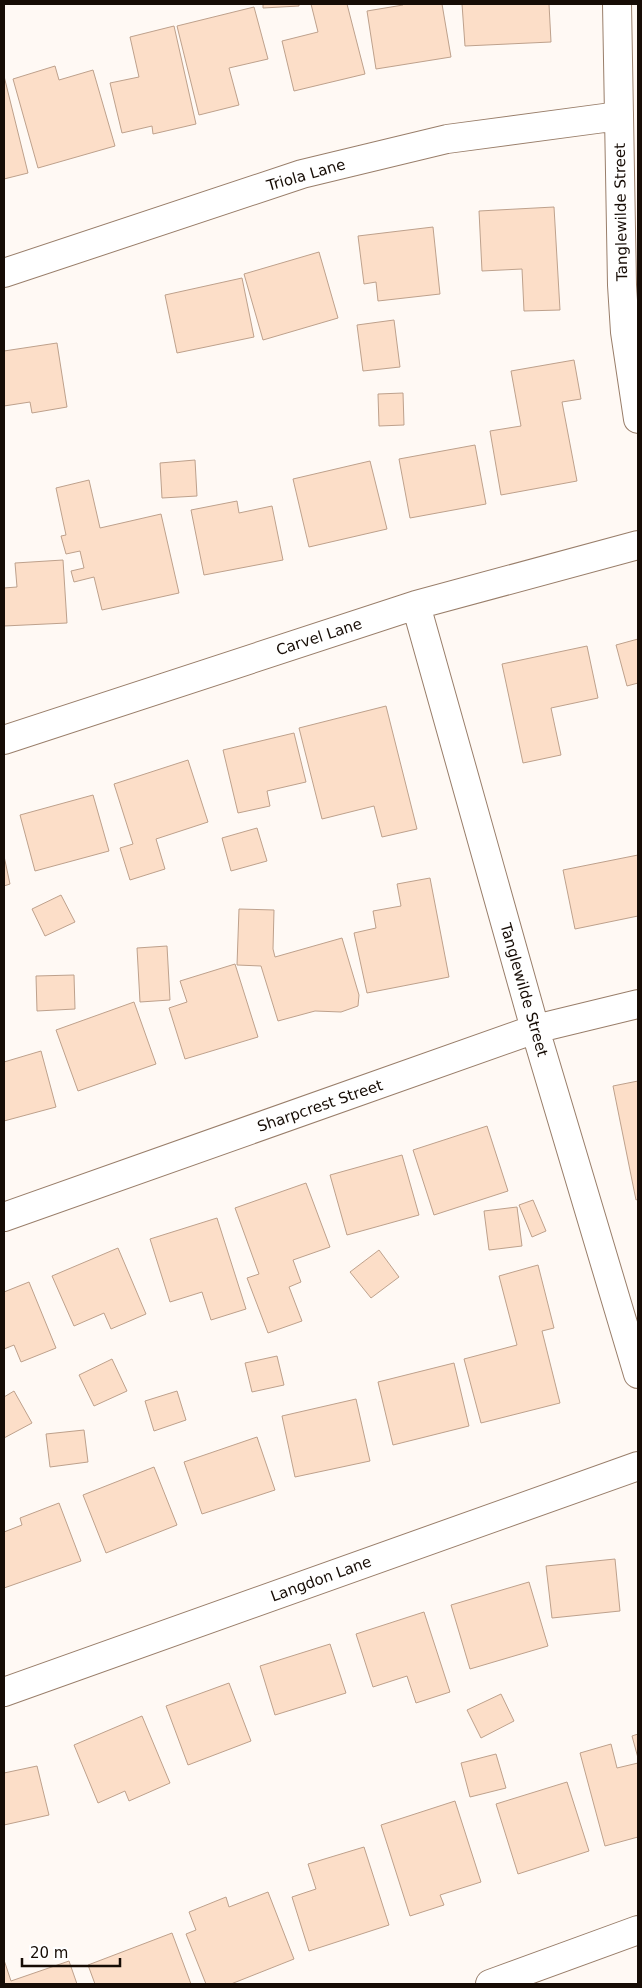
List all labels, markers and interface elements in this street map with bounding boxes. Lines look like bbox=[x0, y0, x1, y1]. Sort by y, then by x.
street label: Tanglewilde Street bbox=[611, 143, 631, 282]
street label: Triola Lane bbox=[264, 155, 347, 195]
street label: Carvel Lane bbox=[274, 615, 364, 659]
street label: Tanglewilde Street bbox=[496, 920, 552, 1059]
street label: Sharpcrest Street bbox=[255, 1076, 385, 1136]
street label: Langdon Lane bbox=[268, 1552, 374, 1606]
scale bar bbox=[22, 1936, 120, 1968]
text: 20 m bbox=[30, 1944, 68, 1962]

